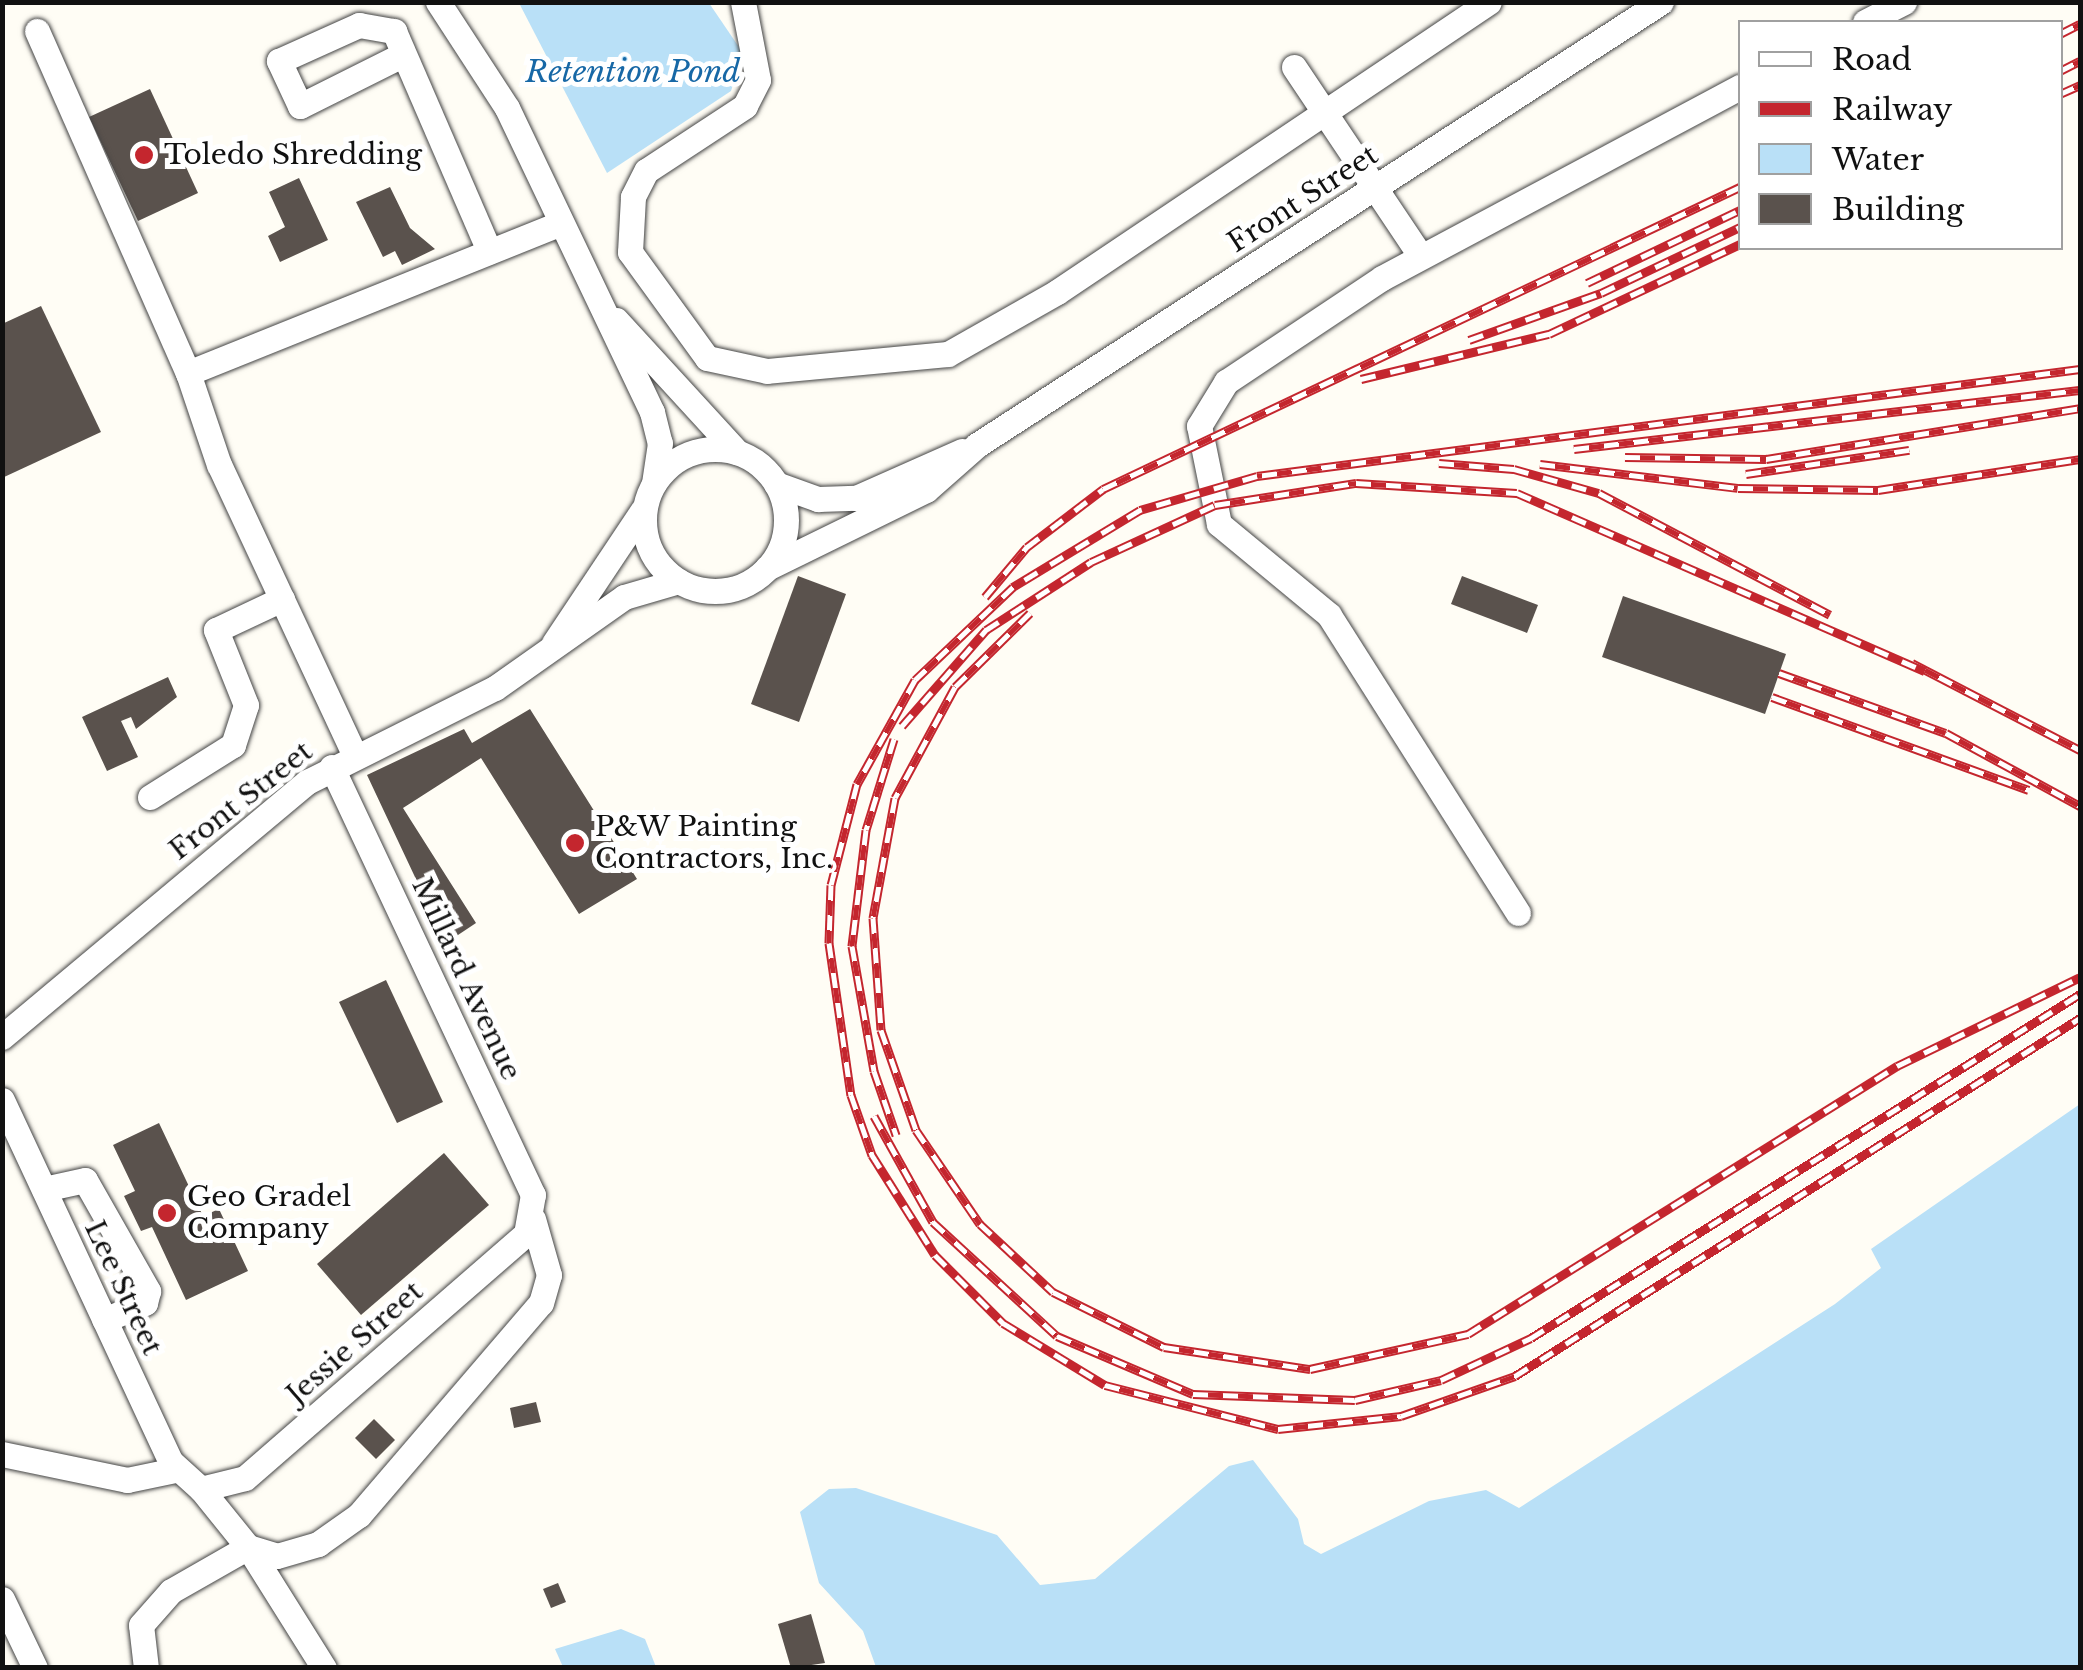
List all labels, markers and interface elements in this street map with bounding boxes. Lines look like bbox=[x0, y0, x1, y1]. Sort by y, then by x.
legend bbox=[1738, 20, 2063, 250]
text: Road bbox=[1832, 41, 1912, 78]
water label: Retention Pond bbox=[525, 54, 741, 90]
text: Railway bbox=[1832, 91, 1952, 128]
place label: Toledo Shredding bbox=[164, 138, 422, 172]
street label: Front Street bbox=[1222, 138, 1384, 260]
text: Water bbox=[1832, 141, 1924, 178]
marker: Toledo Shredding bbox=[133, 144, 155, 166]
text: Building bbox=[1832, 191, 1964, 228]
street label: Front Street bbox=[163, 735, 319, 867]
place label: P&W Painting Contractors, Inc. bbox=[595, 810, 834, 876]
marker: P&W Painting Contractors, Inc. bbox=[564, 832, 586, 854]
street label: Millard Avenue bbox=[404, 872, 528, 1086]
place label: Geo Gradel Company bbox=[187, 1180, 351, 1246]
marker: Geo Gradel Company bbox=[156, 1202, 178, 1224]
street label: Lee Street bbox=[77, 1215, 169, 1361]
street label: Jessie Street bbox=[280, 1275, 430, 1411]

